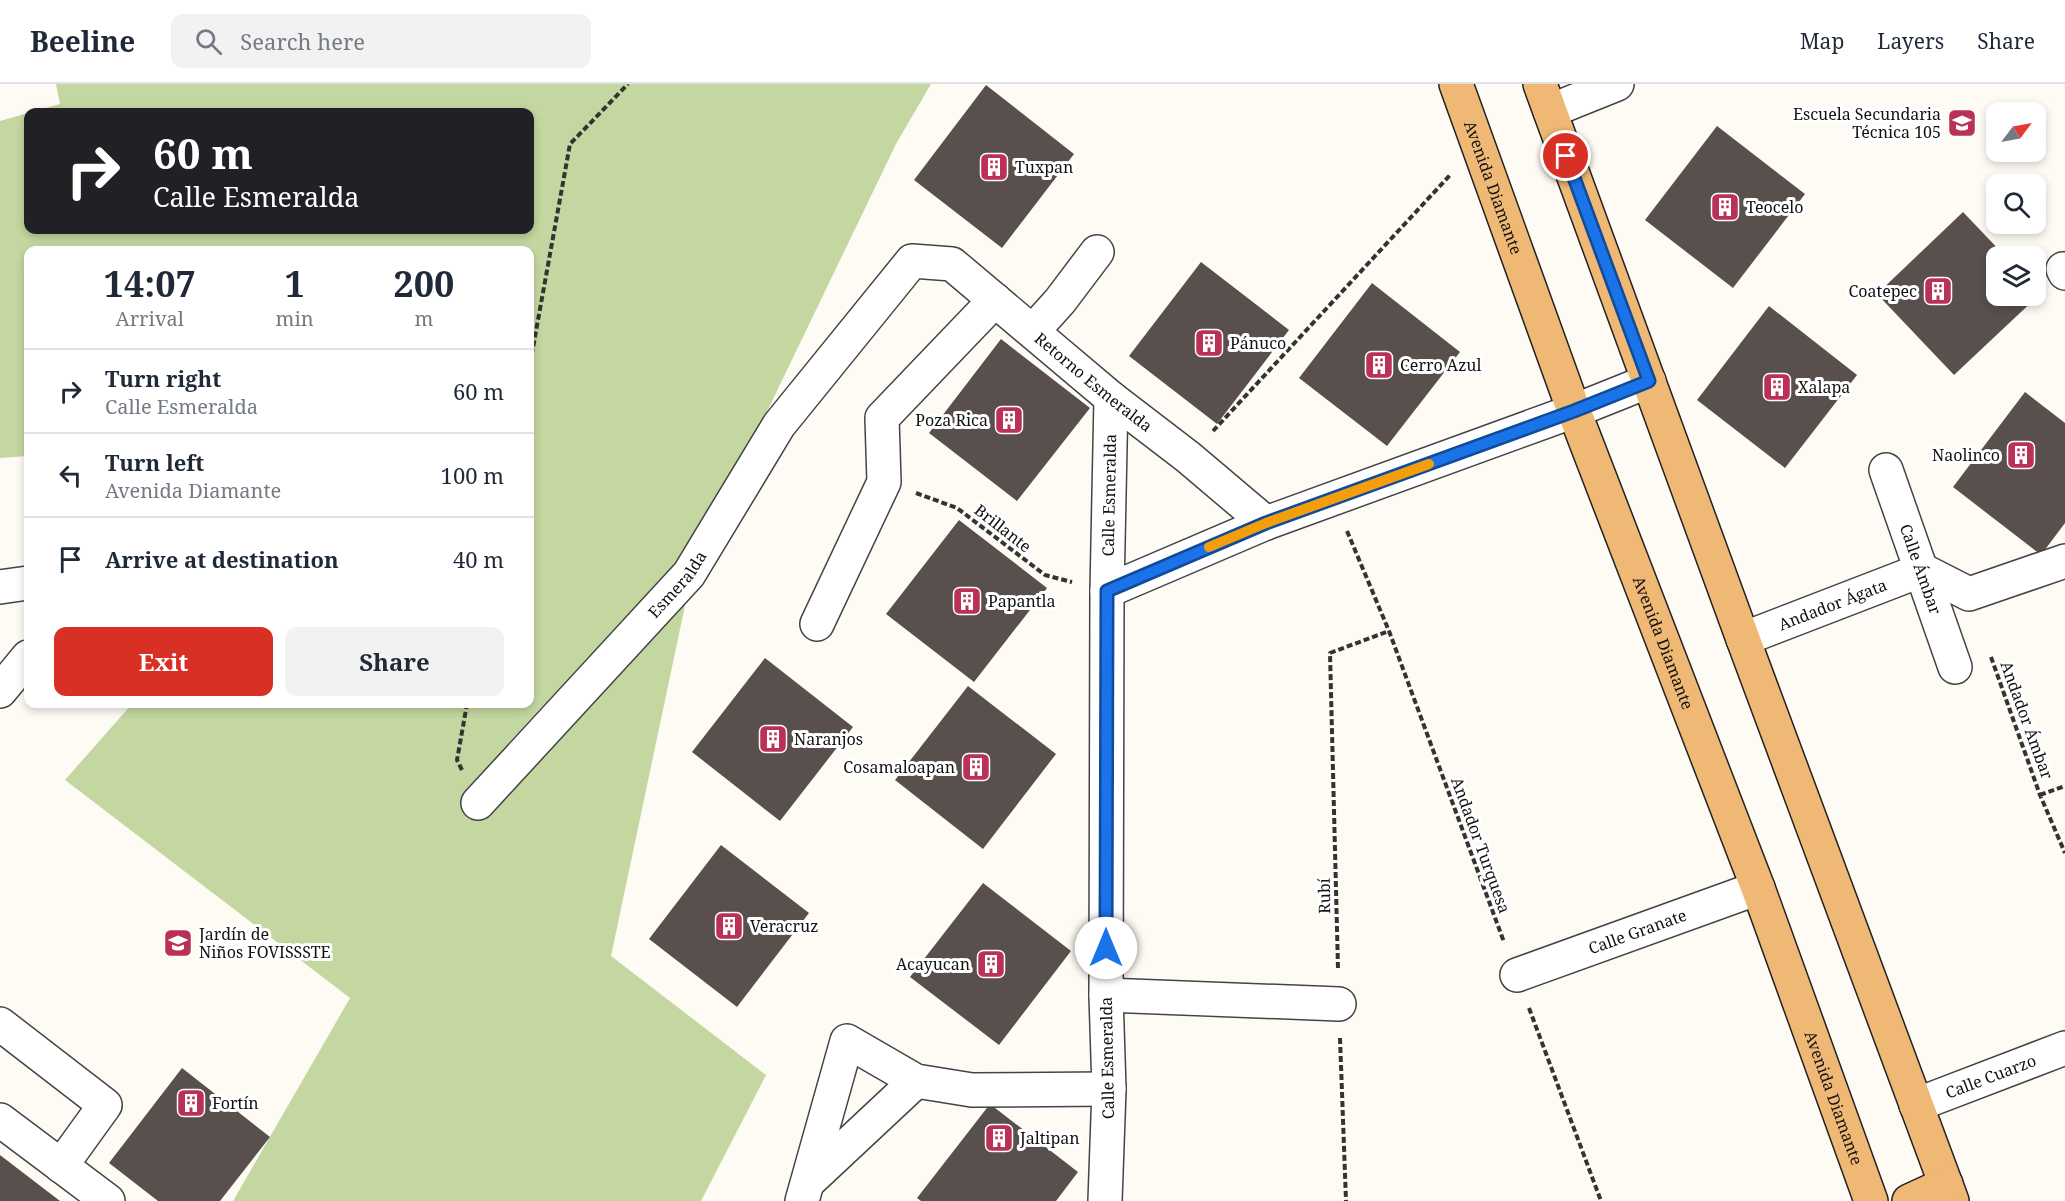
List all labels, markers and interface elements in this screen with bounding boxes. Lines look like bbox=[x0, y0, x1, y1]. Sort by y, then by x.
search box bbox=[171, 14, 591, 68]
text: Beeline bbox=[30, 22, 135, 60]
icon: search bbox=[192, 25, 225, 58]
text: Search here bbox=[240, 26, 365, 56]
text: Map bbox=[1800, 27, 1844, 55]
text: Layers bbox=[1877, 27, 1944, 55]
text: Share bbox=[1977, 27, 2035, 55]
north arrow bbox=[1986, 102, 2046, 162]
map controls bbox=[1986, 102, 2046, 306]
place label: Escuela Secundaria Técnica 105 bbox=[1793, 103, 1941, 143]
school or university icon: Escuela Secundaria Técnica 105 bbox=[1946, 107, 1978, 139]
street label: Avenida Diamante bbox=[1459, 117, 1528, 258]
text: 60 m bbox=[153, 124, 253, 181]
pin bbox=[1540, 130, 1591, 181]
icon: right bbox=[54, 132, 132, 210]
icon: arrive bbox=[1549, 139, 1582, 172]
building icon: Tuxpan bbox=[978, 151, 1010, 183]
place label: Tuxpan bbox=[1015, 156, 1073, 178]
button: search bbox=[1986, 174, 2046, 234]
text: Calle Esmeralda bbox=[153, 178, 359, 215]
building icon: Teocelo bbox=[1709, 191, 1741, 223]
place label: Teocelo bbox=[1746, 196, 1803, 218]
button: layers bbox=[1986, 246, 2046, 306]
text: 14:07 bbox=[104, 259, 196, 308]
text: 1 bbox=[284, 259, 305, 308]
text: 200 bbox=[393, 259, 454, 308]
building icon: Coatepec bbox=[1922, 275, 1954, 307]
place label: Coatepec bbox=[1848, 280, 1917, 302]
text: Arrival bbox=[116, 305, 184, 332]
text: min bbox=[276, 305, 314, 332]
text: m bbox=[414, 305, 433, 332]
street label: Retorno Esmeralda bbox=[1030, 327, 1157, 437]
building icon: Pánuco bbox=[1193, 327, 1225, 359]
place label: Pánuco bbox=[1230, 332, 1286, 354]
building icon: Cerro Azul bbox=[1363, 349, 1395, 381]
place label: Cerro Azul bbox=[1400, 354, 1481, 376]
text: Turn right bbox=[105, 363, 221, 393]
building icon: Xalapa bbox=[1761, 371, 1793, 403]
icon: right bbox=[54, 375, 87, 408]
text: 60 m bbox=[453, 376, 504, 406]
place label: Xalapa bbox=[1798, 376, 1850, 398]
text: Calle Esmeralda bbox=[105, 393, 258, 420]
building icon: Poza Rica bbox=[993, 404, 1025, 436]
place label: Poza Rica bbox=[915, 409, 988, 431]
street label: Calle Esmeralda bbox=[1097, 434, 1121, 557]
building icon: Naolinco bbox=[2005, 439, 2037, 471]
place label: Naolinco bbox=[1932, 444, 2000, 466]
text: Turn left bbox=[105, 447, 204, 477]
icon: left bbox=[54, 459, 87, 492]
text: 100 m bbox=[441, 460, 504, 490]
text: Avenida Diamante bbox=[105, 477, 281, 504]
street label: Brillante bbox=[970, 499, 1036, 557]
street label: Calle Ámbar bbox=[1895, 521, 1947, 618]
icon: arrive bbox=[54, 543, 87, 576]
text: Arrive at destination bbox=[105, 544, 339, 574]
text: 40 m bbox=[453, 544, 504, 574]
street label: Esmeralda bbox=[643, 547, 711, 623]
street label: Avenida Diamante bbox=[1628, 573, 1699, 712]
street label: Andador Ágata bbox=[1775, 574, 1890, 635]
building icon: Papantla bbox=[951, 585, 983, 617]
place label: Papantla bbox=[988, 590, 1055, 612]
button: Exit bbox=[54, 627, 273, 696]
button: Share bbox=[285, 627, 504, 696]
street label: Andador Ámbar bbox=[1995, 658, 2059, 782]
building icon: Naranjos bbox=[757, 723, 789, 755]
place label: Naranjos bbox=[794, 728, 863, 750]
building icon: Cosamaloapan bbox=[960, 751, 992, 783]
place label: Cosamaloapan bbox=[843, 756, 955, 778]
street label: Andador Turquesa bbox=[1446, 774, 1516, 916]
street label: Rubí bbox=[1313, 878, 1335, 914]
street label: Calle Granate bbox=[1585, 904, 1689, 959]
building icon: Veracruz bbox=[713, 910, 745, 942]
place label: Veracruz bbox=[750, 915, 818, 937]
position arrow bbox=[1074, 916, 1138, 980]
place label: Jardín de Niños FOVISSSTE bbox=[198, 923, 331, 963]
school or university icon: Jardín de Niños FOVISSSTE bbox=[162, 927, 194, 959]
building icon: Acayucan bbox=[975, 948, 1007, 980]
place label: Acayucan bbox=[896, 953, 970, 975]
street label: Calle Esmeralda bbox=[1095, 997, 1119, 1119]
street label: Avenida Diamante bbox=[1799, 1028, 1868, 1168]
street label: Calle Cuarzo bbox=[1942, 1049, 2039, 1104]
building icon: Fortín bbox=[175, 1087, 207, 1119]
place label: Fortín bbox=[212, 1092, 259, 1114]
building icon: Jaltipan bbox=[983, 1122, 1015, 1154]
place label: Jaltipan bbox=[1019, 1127, 1080, 1149]

